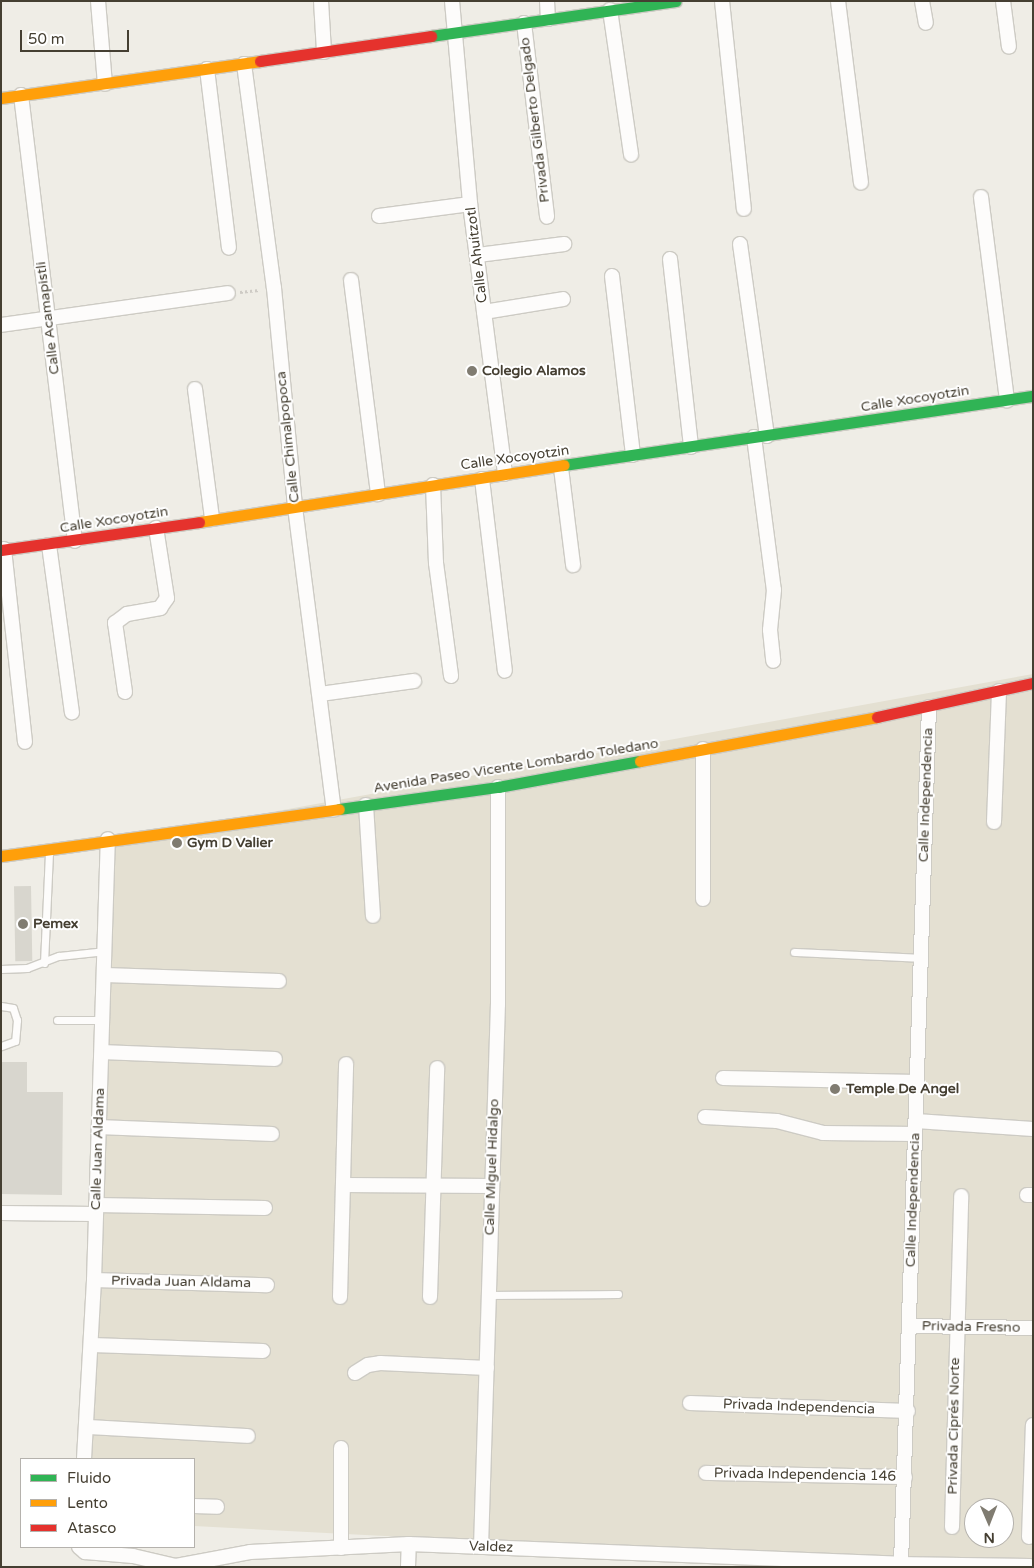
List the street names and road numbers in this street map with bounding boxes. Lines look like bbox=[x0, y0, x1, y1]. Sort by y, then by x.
street label: Privada Gilberto Delgado bbox=[517, 36, 553, 204]
street label: Calle Ahuítzotl bbox=[463, 206, 491, 304]
street label: Calle Acamapistli bbox=[33, 261, 63, 375]
street label: Calle Chimalpopoca bbox=[273, 370, 303, 504]
street label: Calle Xocoyotzin bbox=[860, 382, 970, 416]
street label: Calle Xocoyotzin bbox=[460, 442, 570, 474]
street label: Calle Xocoyotzin bbox=[59, 503, 169, 537]
street label: Calle Independencia bbox=[915, 727, 937, 863]
street label: Avenida Paseo Vicente Lombardo Toledano bbox=[372, 735, 660, 797]
street label: Calle Juan Aldama bbox=[87, 1088, 109, 1210]
street label: Calle Miguel Hidalgo bbox=[481, 1098, 503, 1236]
street label: Calle Independencia bbox=[902, 1132, 924, 1268]
street label: Privada Juan Aldama bbox=[111, 1272, 251, 1292]
street label: Privada Fresno bbox=[922, 1318, 1020, 1336]
street label: Privada Ciprés Norte bbox=[944, 1357, 964, 1495]
street label: Privada Independencia bbox=[723, 1396, 875, 1418]
street label: Privada Independencia 146 bbox=[714, 1465, 896, 1485]
street label: Valdez bbox=[469, 1538, 513, 1556]

